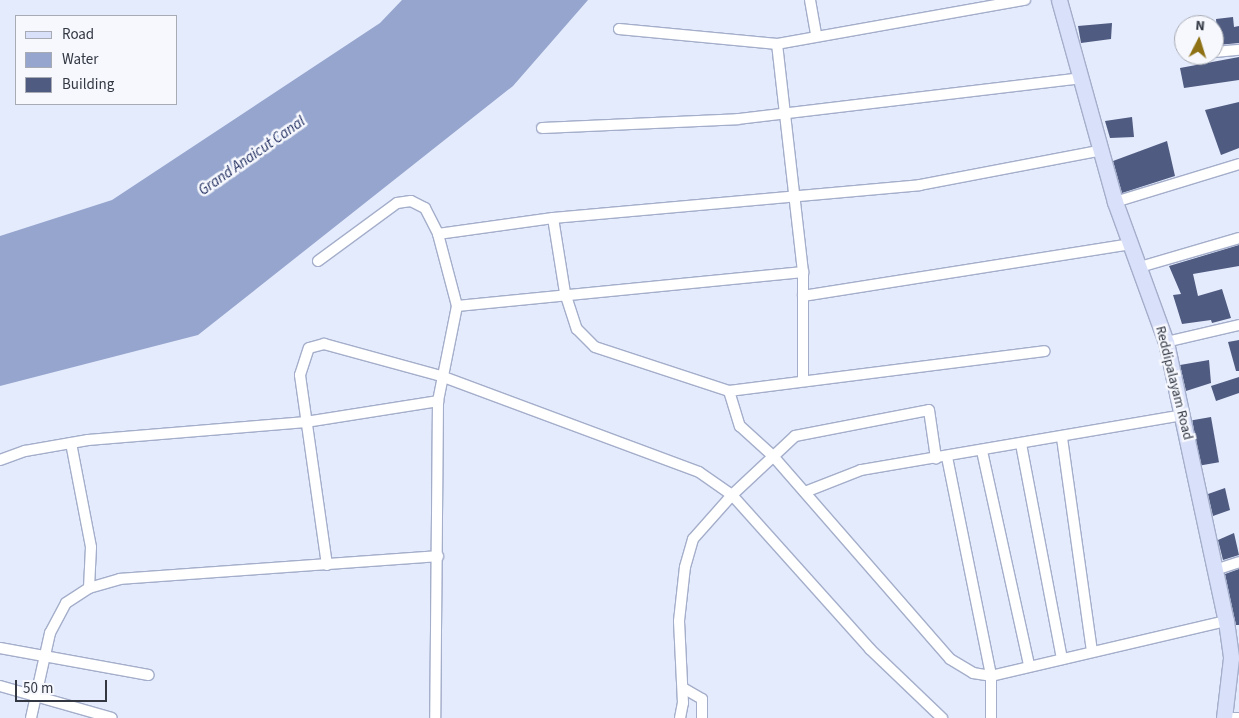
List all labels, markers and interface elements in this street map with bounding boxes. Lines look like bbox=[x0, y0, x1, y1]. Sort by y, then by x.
legend bbox=[15, 15, 178, 105]
north arrow bbox=[1174, 15, 1224, 65]
text: N bbox=[1195, 16, 1206, 36]
text: Road bbox=[62, 24, 94, 45]
text: Water bbox=[62, 49, 98, 70]
text: Building bbox=[62, 74, 114, 95]
water label: Grand Anaicut Canal bbox=[195, 112, 309, 200]
street label: Reddipalayam Road bbox=[1152, 324, 1196, 442]
scale bar bbox=[18, 670, 110, 702]
text: 50 m bbox=[23, 678, 53, 699]

